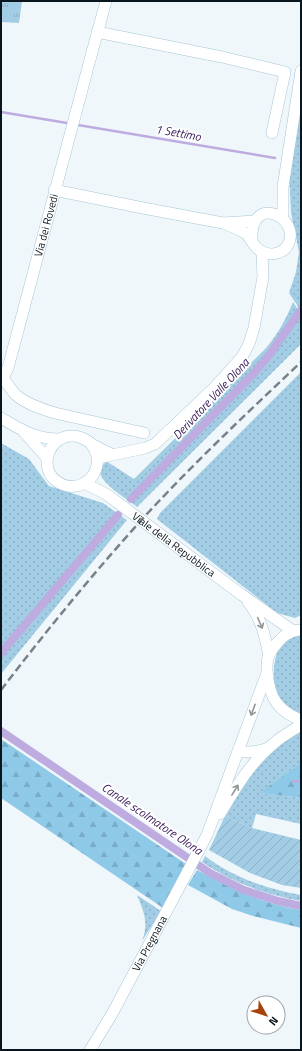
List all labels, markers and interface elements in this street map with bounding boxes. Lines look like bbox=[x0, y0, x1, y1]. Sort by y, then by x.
water label: 1 Settimo bbox=[154, 119, 204, 146]
street label: Via dei Rovedi bbox=[30, 192, 62, 259]
water label: Derivatore Valle Olona bbox=[168, 353, 254, 444]
street label: Viale della Repubblica bbox=[129, 508, 219, 581]
one-way arrow bbox=[257, 617, 265, 629]
one-way arrow bbox=[249, 703, 257, 715]
water label: Canale scolmatore Olona bbox=[98, 778, 207, 860]
one-way arrow bbox=[231, 785, 239, 796]
street label: Via Pregnana bbox=[128, 912, 171, 974]
north arrow bbox=[246, 995, 286, 1035]
text: N bbox=[265, 1013, 282, 1029]

